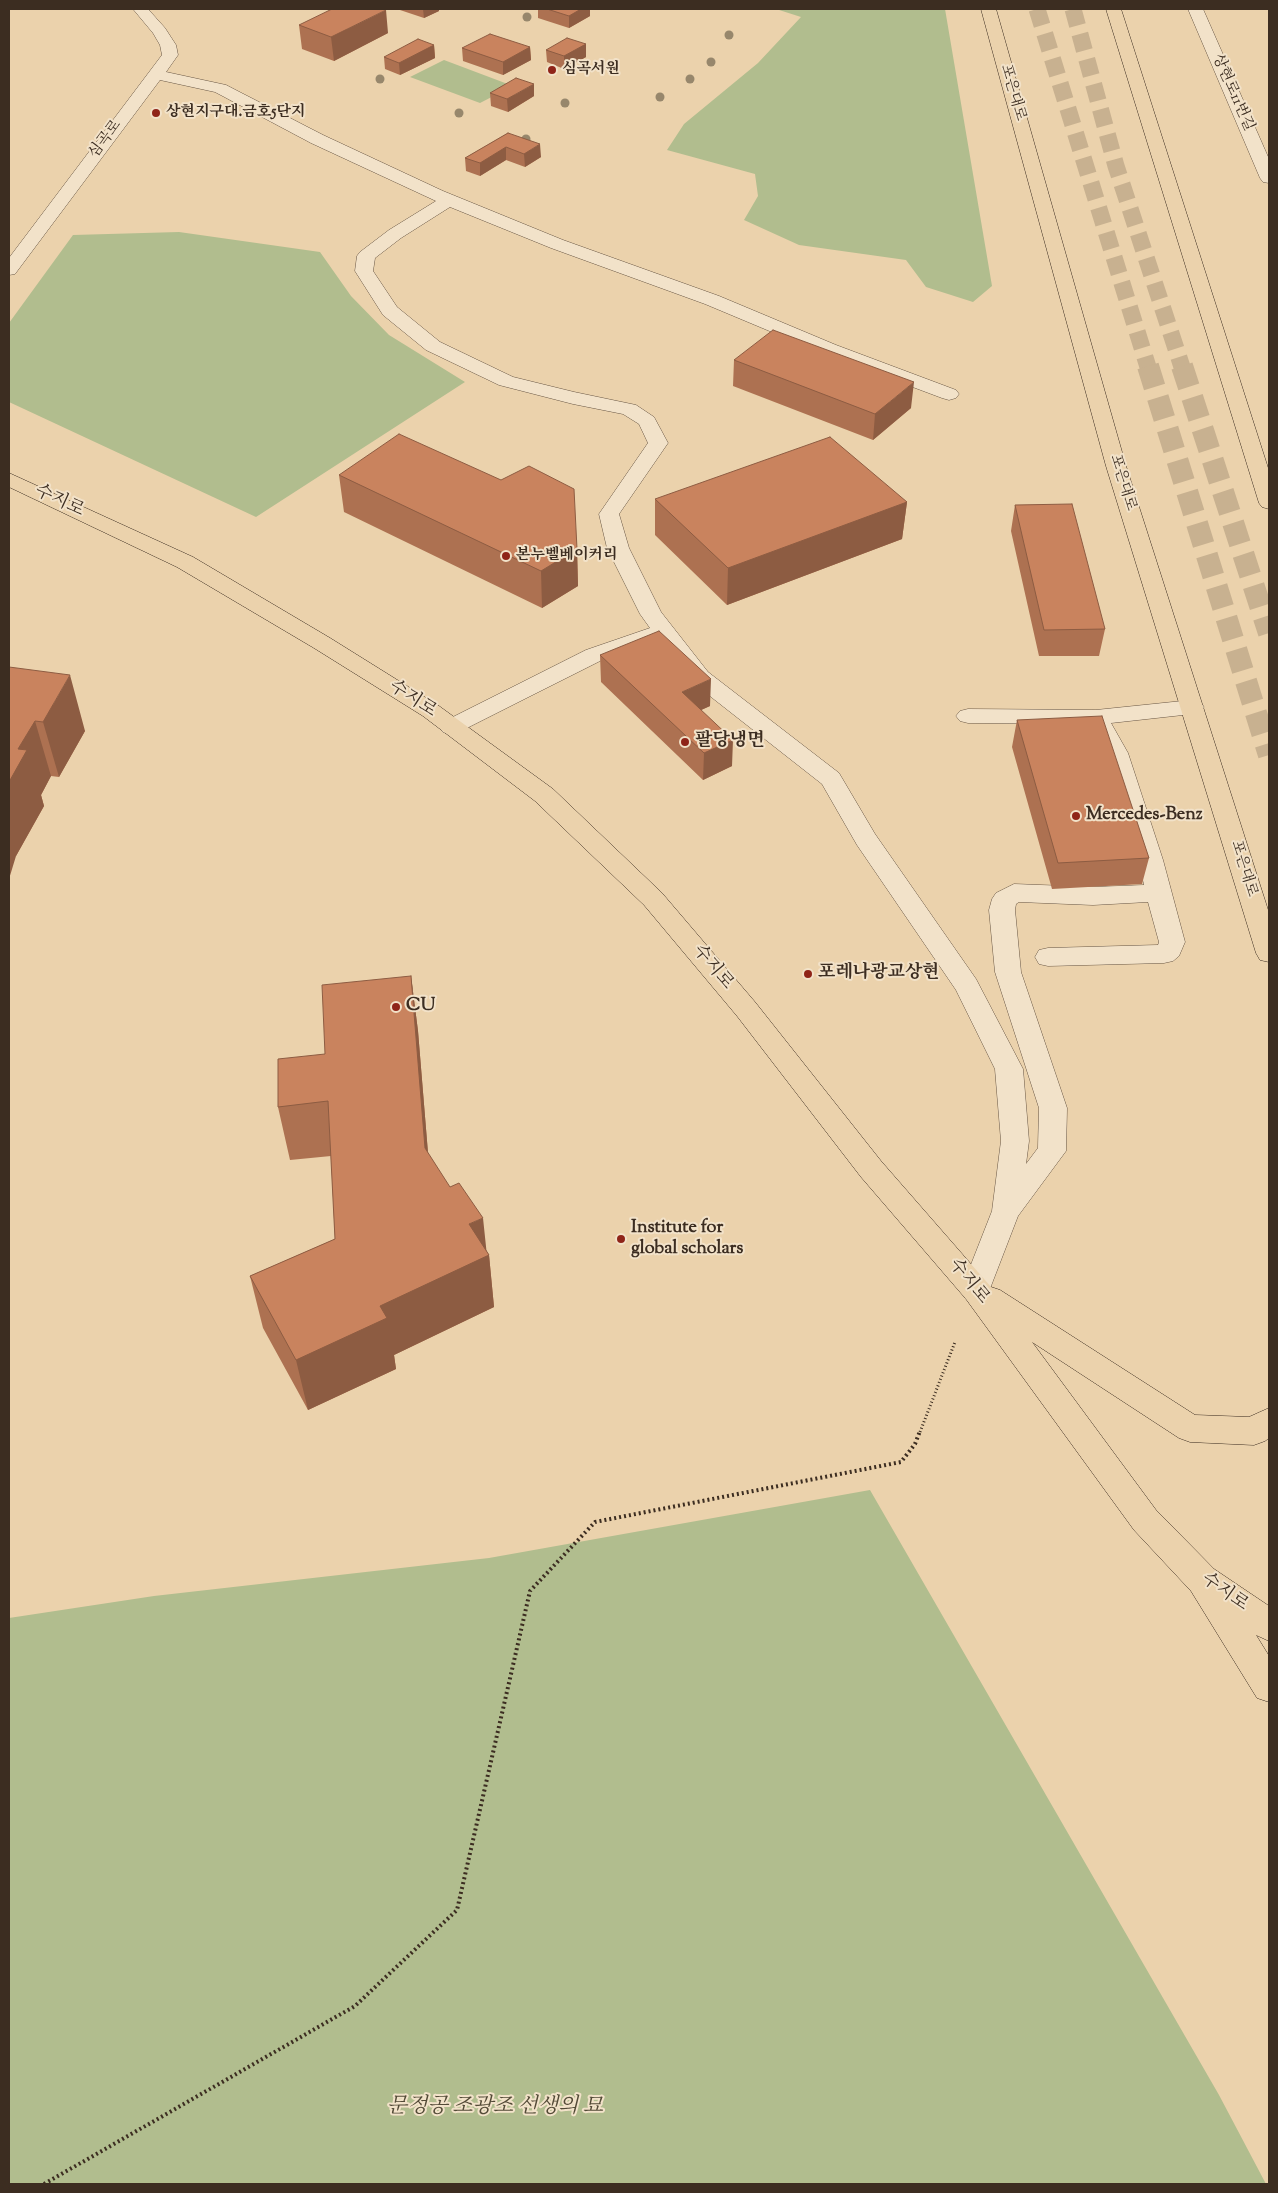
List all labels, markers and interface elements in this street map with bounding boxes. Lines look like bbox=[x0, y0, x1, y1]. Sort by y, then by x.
street label: 상현로11번길 bbox=[1207, 52, 1257, 134]
place label: 심곡서원 bbox=[562, 61, 620, 79]
street label: 포은대로 bbox=[995, 63, 1029, 123]
marker: 심곡서원 bbox=[546, 64, 558, 76]
place label: 상현지구대.금호5단지 bbox=[166, 104, 305, 122]
marker: 상현지구대.금호5단지 bbox=[150, 107, 162, 119]
street label: 심곡로 bbox=[86, 117, 126, 163]
street label: 포은대로 bbox=[1105, 453, 1139, 513]
street label: 수지로 bbox=[31, 481, 87, 523]
place label: 본누벨베이커리 bbox=[516, 547, 617, 565]
marker: 본누벨베이커리 bbox=[500, 550, 512, 562]
street label: 수지로 bbox=[384, 677, 440, 723]
place label: 팔당냉면 bbox=[695, 731, 765, 753]
marker: 팔당냉면 bbox=[679, 736, 691, 748]
place label: Mercedes-Benz bbox=[1086, 805, 1203, 827]
marker: Mercedes-Benz bbox=[1070, 810, 1082, 822]
street label: 포은대로 bbox=[1226, 839, 1260, 899]
street label: 수지로 bbox=[687, 941, 737, 995]
place label: 포레나광교상현 bbox=[818, 963, 940, 985]
marker: 포레나광교상현 bbox=[802, 968, 814, 980]
place label: CU bbox=[406, 996, 435, 1018]
marker: CU bbox=[390, 1001, 402, 1013]
place label: Institute for global scholars bbox=[631, 1218, 743, 1260]
marker: Institute for global scholars bbox=[615, 1233, 627, 1245]
street label: 수지로 bbox=[943, 1255, 993, 1309]
street label: 수지로 bbox=[1196, 1569, 1252, 1617]
park label: 문정공 조광조 선생의 묘 bbox=[387, 2095, 603, 2121]

